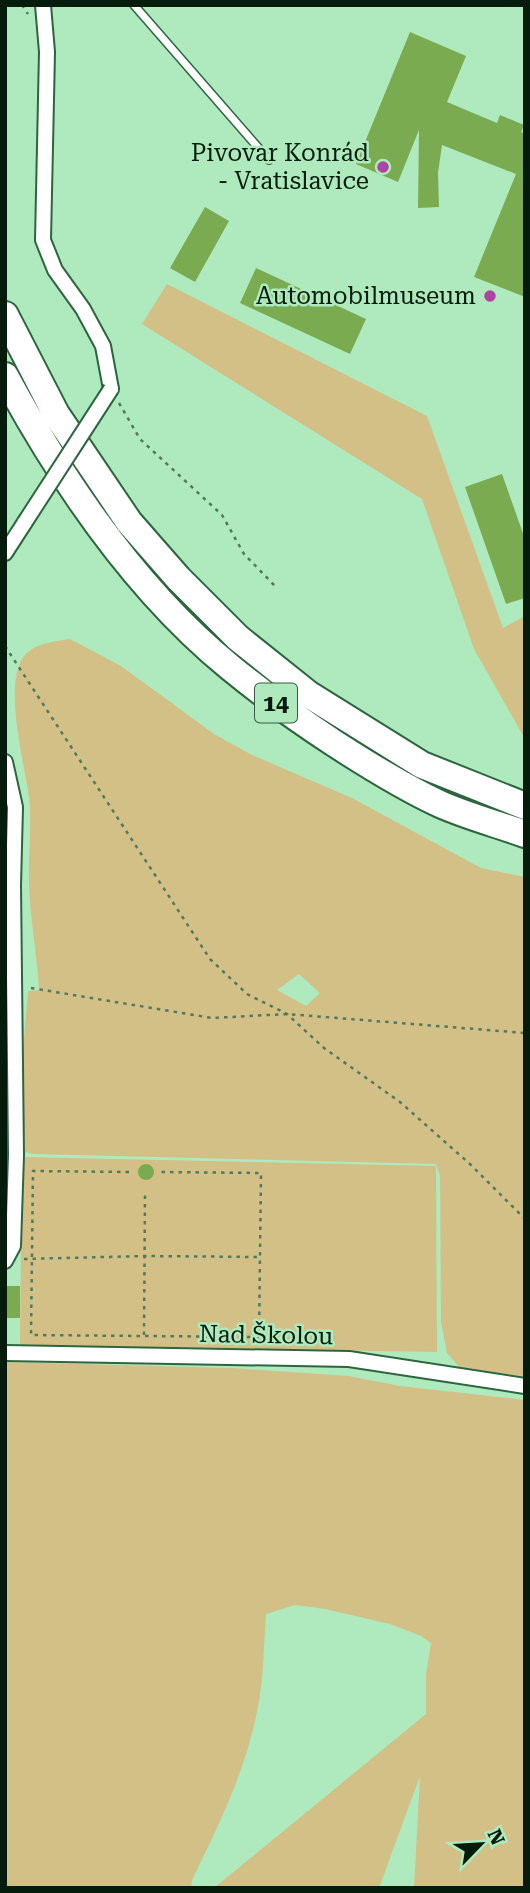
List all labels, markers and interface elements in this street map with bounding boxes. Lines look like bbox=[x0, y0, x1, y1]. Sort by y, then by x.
place label: Pivovar Konrád - Vratislavice bbox=[191, 139, 369, 195]
marker: Pivovar Konrád - Vratislavice bbox=[375, 159, 391, 175]
place label: Automobilmuseum bbox=[256, 282, 476, 310]
marker: Automobilmuseum bbox=[482, 288, 498, 304]
road number: 14 bbox=[255, 684, 297, 722]
street label: Nad Školou bbox=[199, 1319, 333, 1350]
north arrow bbox=[446, 1809, 516, 1879]
text: N bbox=[482, 1826, 510, 1849]

